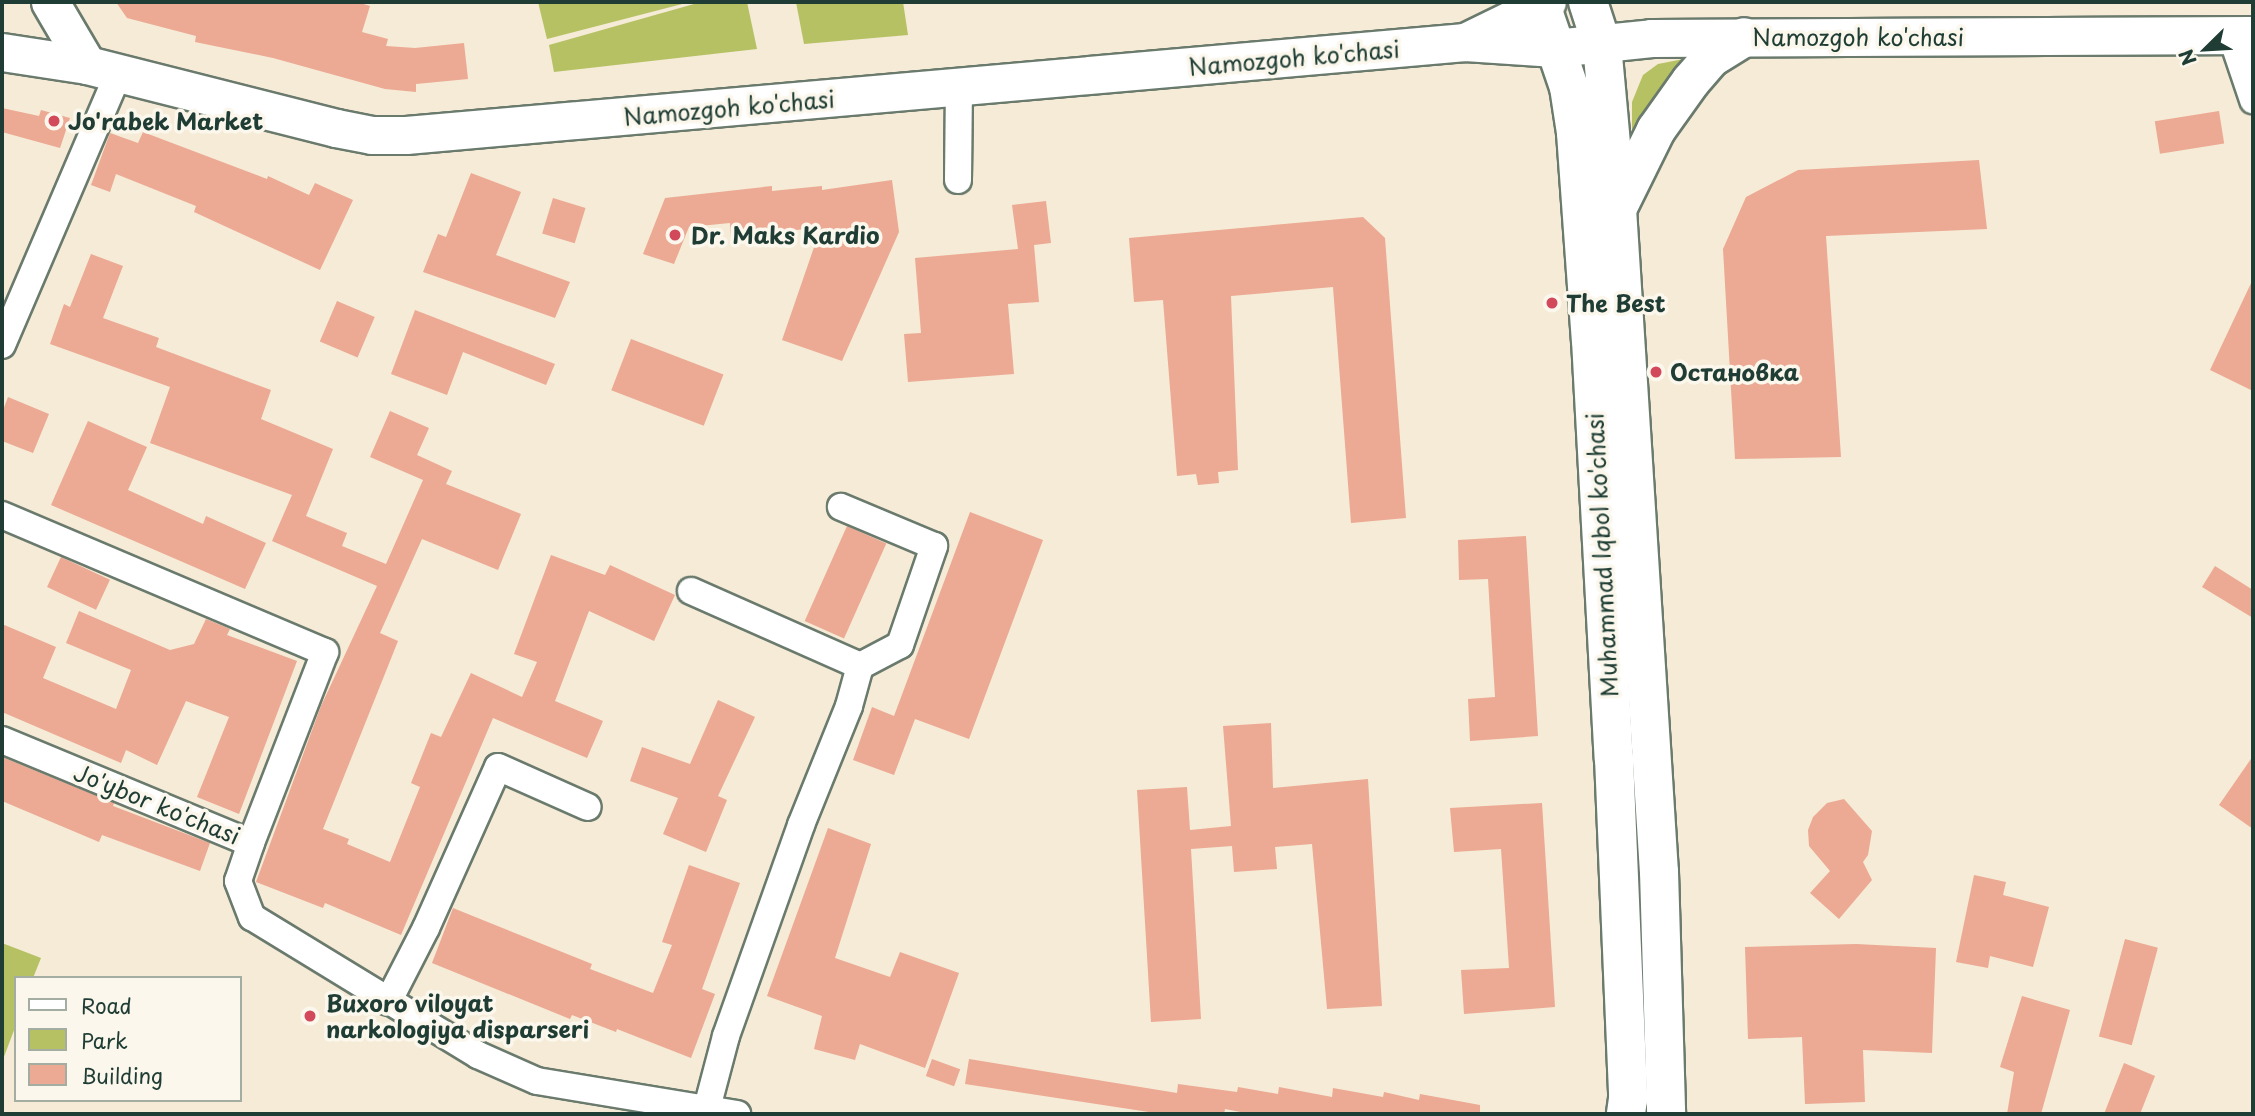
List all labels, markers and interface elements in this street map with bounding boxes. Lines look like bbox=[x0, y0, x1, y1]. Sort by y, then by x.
north arrow bbox=[2171, 14, 2241, 84]
street label: Namozgoh ko'chasi bbox=[1752, 23, 1964, 51]
street label: Namozgoh ko'chasi bbox=[1187, 35, 1401, 81]
text: N bbox=[2171, 45, 2203, 70]
street label: Namozgoh ko'chasi bbox=[622, 85, 836, 131]
place label: Jo'rabek Market bbox=[68, 107, 264, 135]
marker: Jo'rabek Market bbox=[46, 113, 62, 129]
place label: Dr. Maks Kardio bbox=[691, 221, 881, 249]
marker: Dr. Maks Kardio bbox=[665, 225, 685, 245]
place label: The Best bbox=[1566, 289, 1666, 317]
marker: The Best bbox=[1544, 295, 1560, 311]
place label: Остановка bbox=[1670, 358, 1799, 386]
marker: Остановка bbox=[1648, 364, 1664, 380]
street label: Muhammad Iqbol ko'chasi bbox=[1581, 411, 1623, 699]
street label: Jo'ybor ko'chasi bbox=[70, 758, 244, 850]
legend bbox=[14, 976, 242, 1102]
text: Road bbox=[81, 989, 132, 1021]
place label: Buxoro viloyat narkologiya disparseri bbox=[326, 989, 590, 1043]
marker: Buxoro viloyat narkologiya disparseri bbox=[300, 1006, 320, 1026]
text: Park bbox=[81, 1024, 128, 1056]
text: Building bbox=[81, 1059, 163, 1091]

